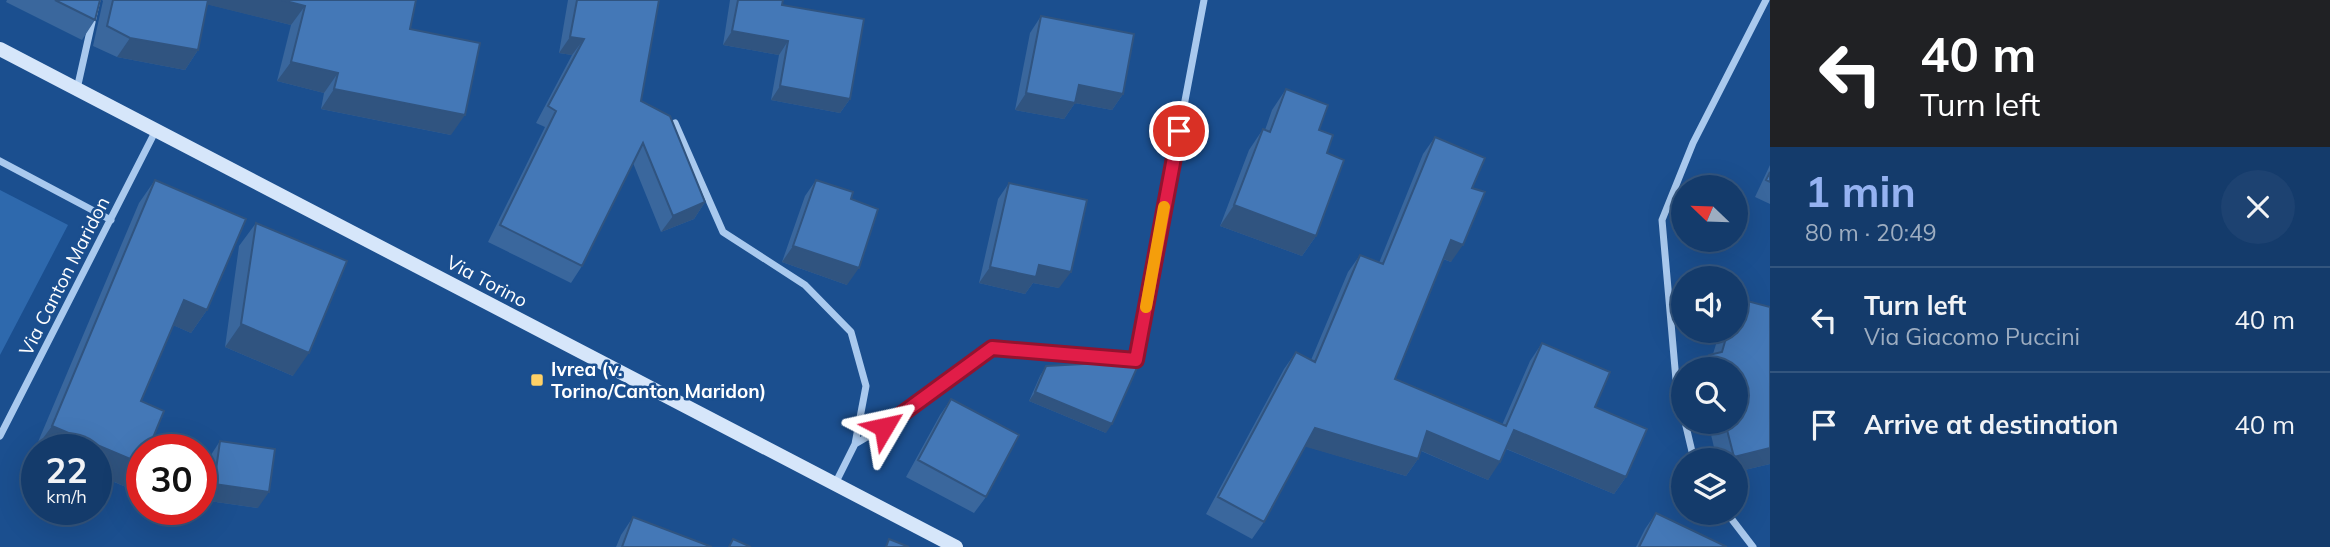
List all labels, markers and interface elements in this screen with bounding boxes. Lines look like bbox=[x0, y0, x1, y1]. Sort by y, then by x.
text: 40 m bbox=[1920, 23, 2036, 84]
icon: left bbox=[1805, 28, 1896, 119]
text: Turn left bbox=[1920, 84, 2040, 124]
pin bbox=[1149, 101, 1209, 161]
icon: arrive bbox=[1160, 112, 1198, 150]
text: 1 min bbox=[1805, 165, 1916, 218]
button: close bbox=[2221, 170, 2295, 244]
north arrow bbox=[1671, 175, 1748, 252]
map controls bbox=[1671, 175, 1748, 525]
street label: Via Canton Maridon bbox=[13, 192, 115, 360]
text: 80 m · 20:49 bbox=[1805, 218, 1937, 247]
street label: Via Torino bbox=[442, 250, 532, 312]
button: sound bbox=[1671, 266, 1748, 343]
text: Turn left bbox=[1864, 289, 1966, 322]
icon: left bbox=[1805, 301, 1843, 339]
text: 40 m bbox=[2234, 303, 2295, 336]
text: Via Giacomo Puccini bbox=[1864, 322, 2080, 351]
place label: Ivrea (v. Torino/Canton Maridon) bbox=[551, 357, 766, 403]
button: search bbox=[1671, 357, 1748, 434]
marker: Ivrea (v. Torino/Canton Maridon) bbox=[529, 372, 545, 388]
position arrow bbox=[847, 390, 921, 464]
icon: arrive bbox=[1805, 406, 1843, 444]
text: Arrive at destination bbox=[1864, 408, 2119, 441]
text: 40 m bbox=[2234, 408, 2295, 441]
speed limit sign: 30 bbox=[126, 434, 217, 525]
text: 22 bbox=[45, 448, 88, 492]
button: layers bbox=[1671, 448, 1748, 525]
text: km/h bbox=[46, 485, 87, 508]

